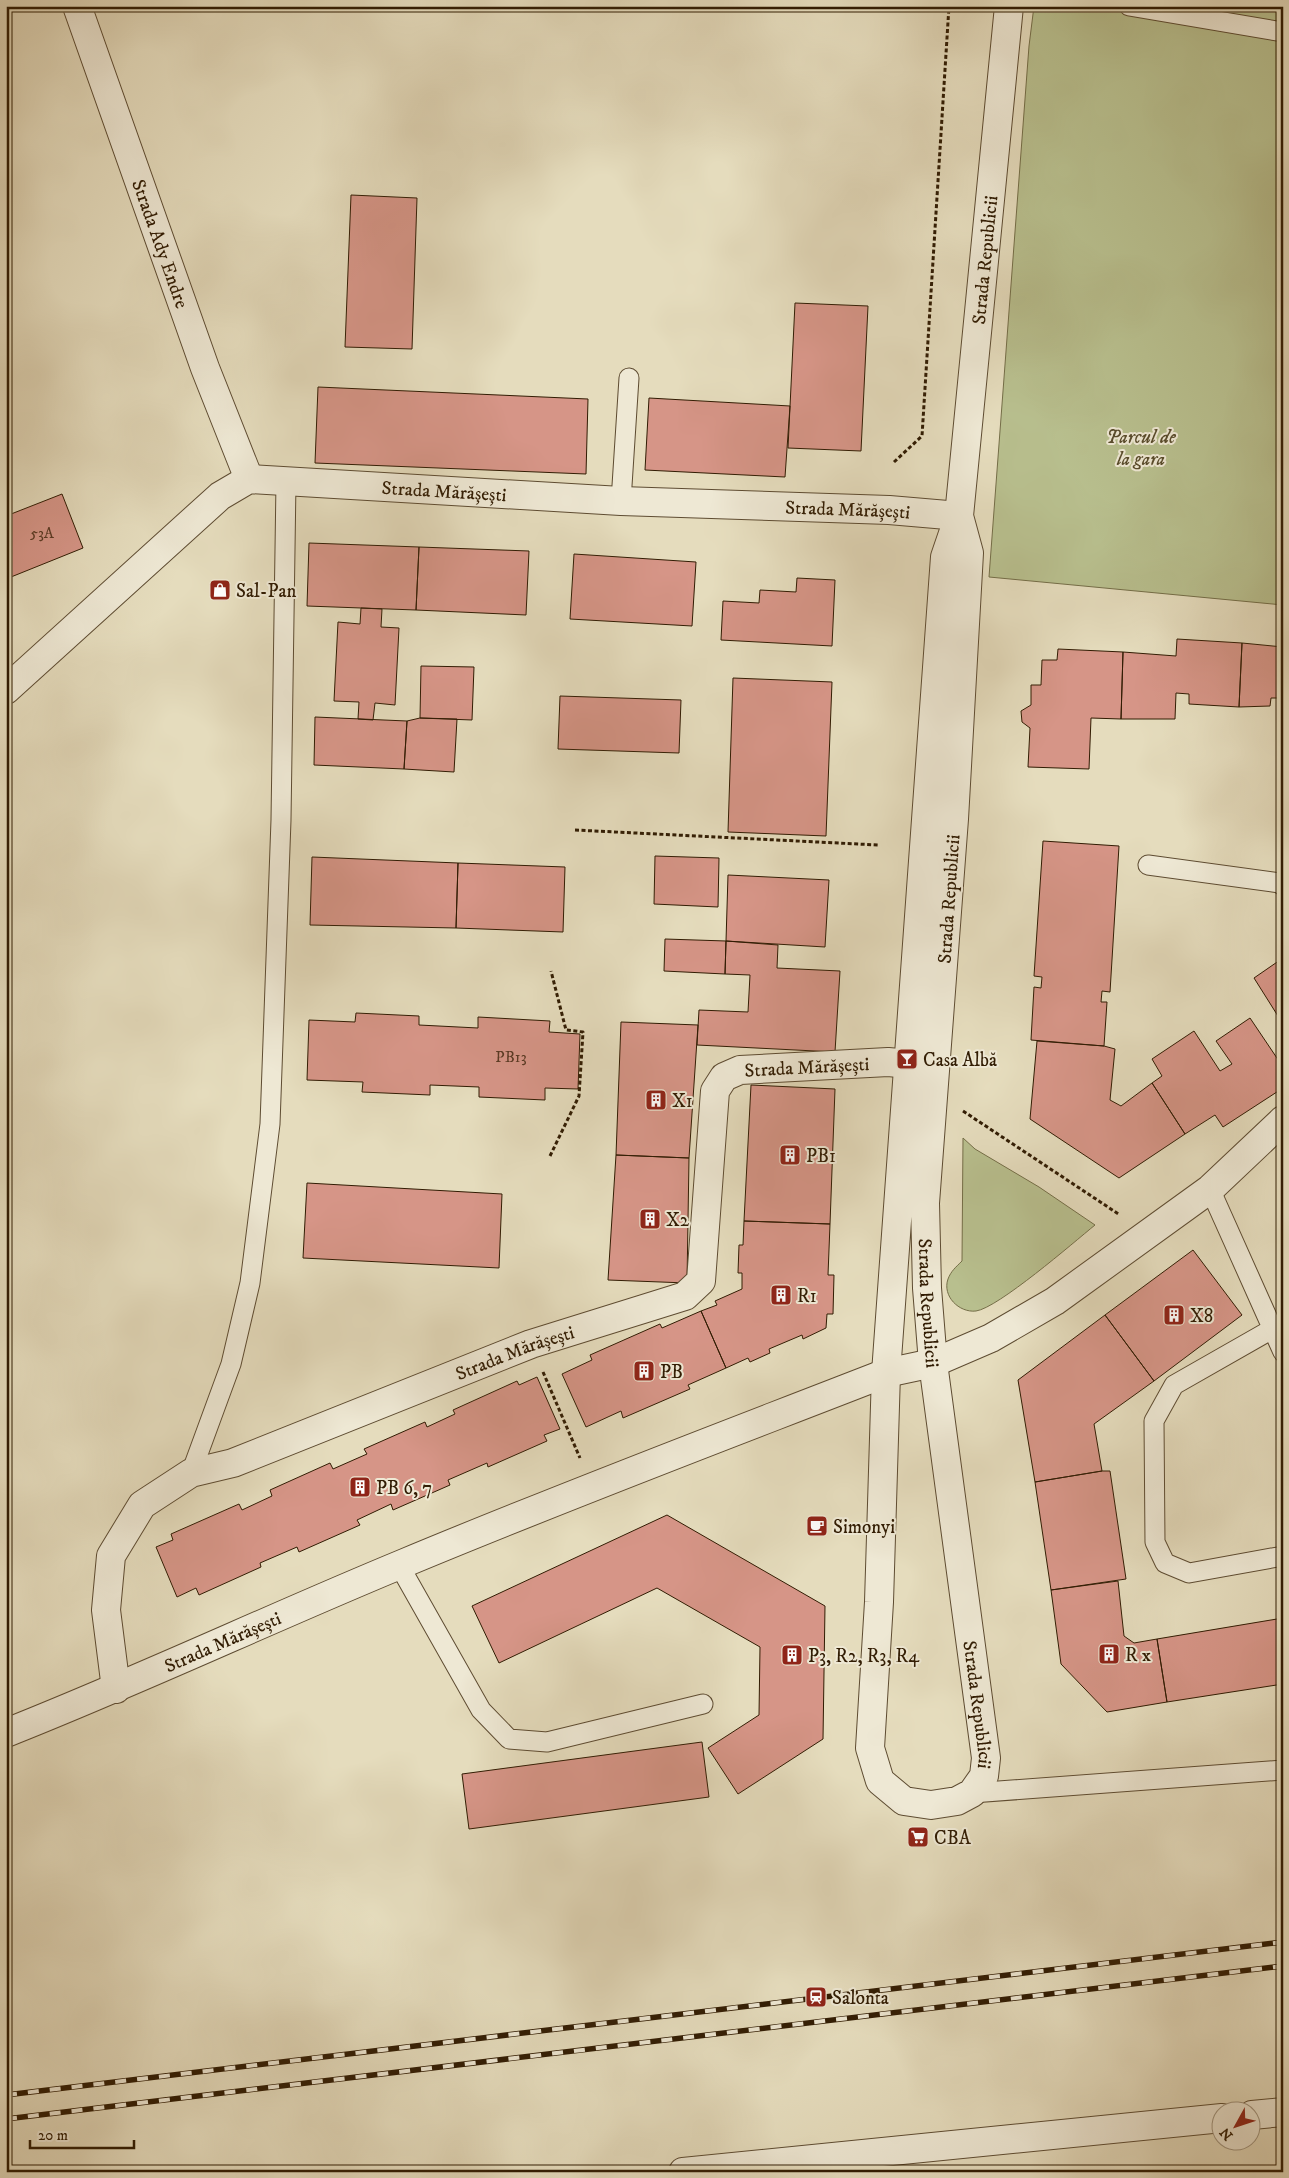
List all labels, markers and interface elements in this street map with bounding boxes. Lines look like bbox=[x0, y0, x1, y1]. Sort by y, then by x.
street label: Strada Ady Endre bbox=[126, 177, 193, 312]
street label: Strada Republicii bbox=[968, 194, 1003, 326]
park label: Parcul de la gara bbox=[1106, 426, 1176, 471]
street label: Strada Mărășești bbox=[381, 477, 507, 507]
street label: Strada Mărășești bbox=[785, 497, 911, 525]
house number: 53A bbox=[30, 523, 55, 543]
shop icon: Sal-Pan bbox=[208, 578, 232, 602]
place label: Sal-Pan bbox=[236, 580, 297, 603]
street label: Strada Republicii bbox=[934, 834, 965, 964]
house number: PB13 bbox=[495, 1047, 527, 1067]
bar icon: Casa Albă bbox=[895, 1047, 919, 1071]
place label: Casa Albă bbox=[923, 1049, 997, 1072]
street label: Strada Mărășești bbox=[744, 1053, 870, 1083]
building icon: X1 bbox=[644, 1088, 668, 1112]
place label: X1 bbox=[672, 1090, 693, 1113]
building icon: PB1 bbox=[778, 1143, 802, 1167]
place label: PB1 bbox=[806, 1145, 836, 1168]
building icon: X2 bbox=[638, 1207, 662, 1231]
place label: X2 bbox=[666, 1209, 690, 1232]
street label: Strada Republicii bbox=[913, 1238, 944, 1369]
building icon: R1 bbox=[769, 1283, 793, 1307]
place label: R1 bbox=[797, 1285, 817, 1308]
building icon: X8 bbox=[1162, 1303, 1186, 1327]
place label: X8 bbox=[1190, 1305, 1213, 1328]
street label: Strada Mărășești bbox=[452, 1321, 577, 1386]
building icon: PB bbox=[632, 1359, 656, 1383]
place label: PB bbox=[660, 1361, 683, 1384]
building icon: PB 6, 7 bbox=[348, 1475, 372, 1499]
place label: PB 6, 7 bbox=[376, 1477, 432, 1500]
cafe icon: Simonyi bbox=[805, 1514, 829, 1538]
place label: Simonyi bbox=[833, 1516, 895, 1539]
street label: Strada Mărășești bbox=[161, 1607, 285, 1678]
street label: Strada Republicii bbox=[957, 1639, 996, 1770]
building icon: R x bbox=[1097, 1642, 1121, 1666]
building icon: P3, R2, R3, R4 bbox=[780, 1643, 804, 1667]
place label: R x bbox=[1125, 1644, 1152, 1667]
place label: P3, R2, R3, R4 bbox=[808, 1645, 920, 1668]
supermarket icon: CBA bbox=[906, 1825, 930, 1849]
place label: CBA bbox=[934, 1827, 972, 1850]
station icon: Salonta bbox=[804, 1985, 828, 2009]
place label: Salonta bbox=[832, 1987, 889, 2010]
north arrow bbox=[1212, 2100, 1262, 2150]
scale bar bbox=[30, 2118, 134, 2150]
text: N bbox=[1216, 2123, 1237, 2144]
text: 20 m bbox=[38, 2126, 68, 2145]

